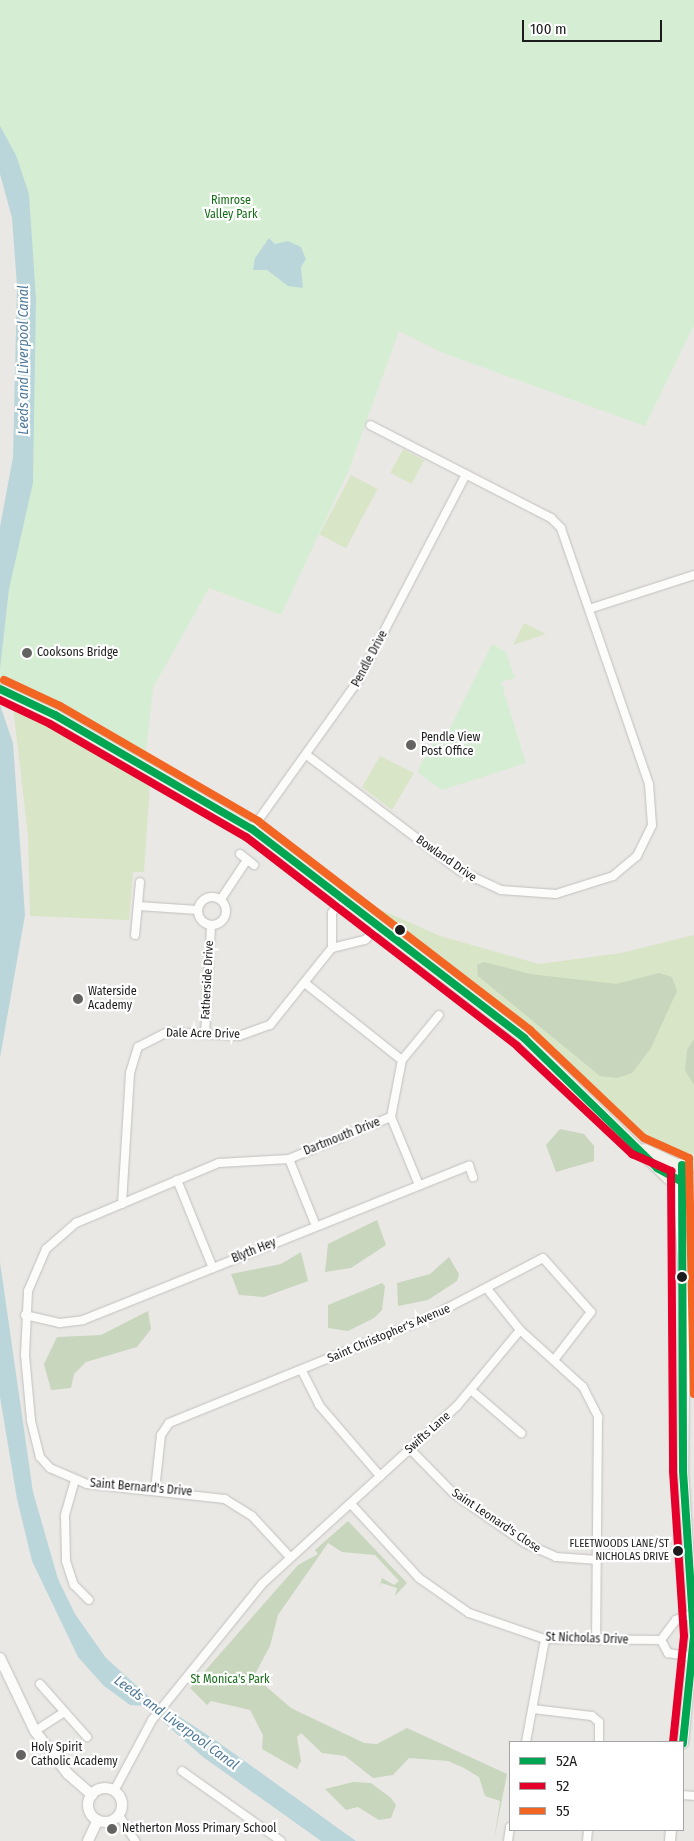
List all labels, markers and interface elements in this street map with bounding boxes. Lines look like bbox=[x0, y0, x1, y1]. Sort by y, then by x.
scale bar bbox=[524, 10, 664, 42]
text: 100 m bbox=[530, 20, 567, 38]
park label: Rimrose Valley Park bbox=[204, 194, 258, 222]
water label: Leeds and Liverpool Canal bbox=[16, 285, 32, 435]
street label: Pendle Drive bbox=[349, 628, 391, 690]
place label: Cooksons Bridge bbox=[37, 646, 118, 660]
marker: Cooksons Bridge bbox=[21, 647, 33, 659]
place label: Pendle View Post Office bbox=[421, 731, 480, 759]
marker: Pendle View Post Office bbox=[405, 739, 417, 751]
street label: Bowland Drive bbox=[413, 833, 479, 885]
unlabelled marker bbox=[395, 925, 405, 935]
street label: Fatherside Drive bbox=[199, 940, 217, 1020]
place label: Waterside Academy bbox=[88, 985, 137, 1013]
marker: Waterside Academy bbox=[72, 993, 84, 1005]
street label: Dale Acre Drive bbox=[166, 1026, 240, 1042]
street label: Dartmouth Drive bbox=[302, 1115, 382, 1159]
street label: Blyth Hey bbox=[230, 1236, 278, 1266]
unlabelled marker bbox=[677, 1272, 687, 1282]
street label: Saint Christopher's Avenue bbox=[326, 1302, 452, 1366]
street label: Swifts Lane bbox=[402, 1409, 454, 1457]
street label: Saint Bernard's Drive bbox=[89, 1476, 193, 1500]
street label: Saint Leonard's Close bbox=[449, 1486, 543, 1556]
place label: FLEETWOODS LANE/ST NICHOLAS DRIVE bbox=[569, 1538, 669, 1564]
marker: FLEETWOODS LANE/ST NICHOLAS DRIVE bbox=[673, 1546, 683, 1556]
street label: St Nicholas Drive bbox=[545, 1630, 629, 1648]
water label: Leeds and Liverpool Canal bbox=[111, 1672, 241, 1774]
park label: St Monica's Park bbox=[190, 1673, 270, 1687]
place label: Holy Spirit Catholic Academy bbox=[31, 1741, 118, 1769]
legend bbox=[509, 1741, 684, 1831]
marker: Holy Spirit Catholic Academy bbox=[15, 1749, 27, 1761]
text: 52A bbox=[556, 1752, 577, 1770]
text: 52 bbox=[556, 1777, 569, 1795]
text: 55 bbox=[556, 1802, 570, 1820]
place label: Netherton Moss Primary School bbox=[122, 1822, 276, 1836]
marker: Netherton Moss Primary School bbox=[106, 1823, 118, 1835]

